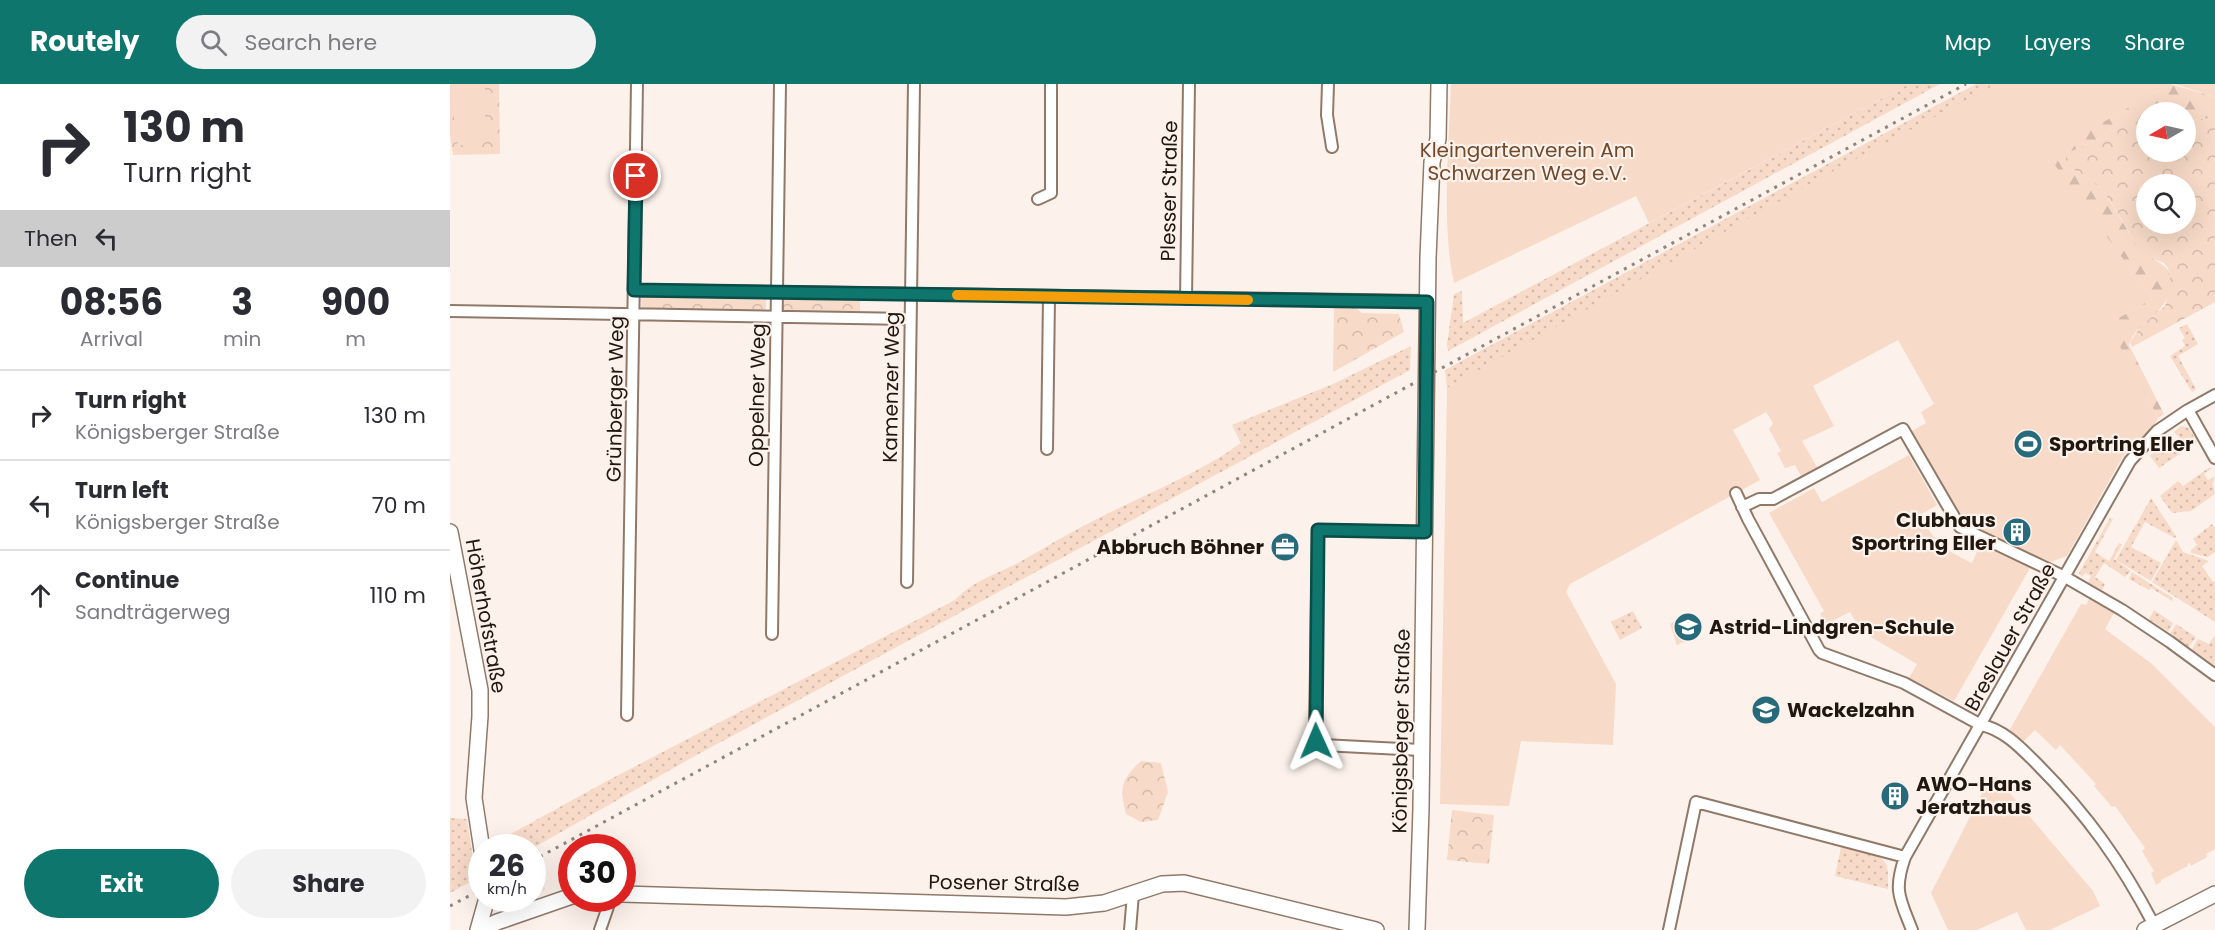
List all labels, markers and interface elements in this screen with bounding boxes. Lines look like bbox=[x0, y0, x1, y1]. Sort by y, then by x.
search box bbox=[176, 15, 596, 69]
text: Routely bbox=[30, 22, 140, 61]
icon: search bbox=[197, 26, 230, 59]
text: Search here bbox=[245, 27, 377, 58]
text: Map bbox=[1945, 28, 1991, 57]
text: Layers bbox=[2024, 28, 2091, 57]
text: Share bbox=[2124, 28, 2185, 57]
text: 130 m bbox=[123, 98, 245, 157]
north arrow bbox=[2136, 102, 2196, 162]
map controls bbox=[2136, 102, 2196, 234]
icon: right bbox=[24, 108, 102, 186]
street label: Plesser Straße bbox=[1154, 120, 1184, 262]
park label: Kleingartenverein Am Schwarzen Weg e.V. bbox=[1420, 136, 1634, 187]
pin bbox=[610, 150, 661, 201]
text: Turn right bbox=[123, 154, 252, 191]
icon: arrive bbox=[619, 159, 652, 192]
button: search bbox=[2136, 174, 2196, 234]
icon: left bbox=[90, 222, 123, 255]
text: Then bbox=[24, 223, 78, 254]
text: 08:56 bbox=[60, 277, 163, 328]
text: 3 bbox=[231, 277, 253, 328]
text: 900 bbox=[321, 277, 390, 328]
street label: Kamenzer Weg bbox=[876, 311, 906, 463]
street label: Grünberger Weg bbox=[600, 316, 630, 482]
street label: Oppelner Weg bbox=[742, 323, 772, 467]
text: Arrival bbox=[80, 325, 143, 353]
text: min bbox=[223, 325, 261, 353]
text: m bbox=[345, 325, 366, 353]
text: Turn right bbox=[75, 385, 186, 416]
icon: right bbox=[24, 399, 57, 432]
text: 130 m bbox=[364, 400, 426, 431]
text: Königsberger Straße bbox=[75, 418, 280, 446]
sports icon: Sportring Eller bbox=[2012, 428, 2044, 460]
place label: Sportring Eller bbox=[2049, 430, 2194, 458]
text: Turn left bbox=[75, 475, 169, 506]
icon: left bbox=[24, 489, 57, 522]
text: 70 m bbox=[372, 490, 426, 521]
place label: Clubhaus Sportring Eller bbox=[1851, 506, 1996, 557]
text: Königsberger Straße bbox=[75, 508, 280, 536]
building icon: Clubhaus Sportring Eller bbox=[2001, 516, 2033, 548]
office icon: Abbruch Böhner bbox=[1269, 531, 1301, 563]
place label: Abbruch Böhner bbox=[1096, 533, 1264, 561]
street label: Höherhofstraße bbox=[459, 537, 513, 695]
street label: Breslauer Straße bbox=[1958, 558, 2062, 716]
text: Continue bbox=[75, 565, 179, 596]
icon: ahead bbox=[24, 579, 57, 612]
text: 110 m bbox=[370, 580, 426, 611]
text: Sandträgerweg bbox=[75, 598, 231, 626]
school or university icon: Astrid-Lindgren-Schule bbox=[1672, 611, 1704, 643]
place label: Astrid-Lindgren-Schule bbox=[1709, 613, 1954, 641]
street label: Königsberger Straße bbox=[1385, 628, 1417, 834]
school or university icon: Wackelzahn bbox=[1750, 694, 1782, 726]
place label: Wackelzahn bbox=[1787, 696, 1915, 724]
position arrow bbox=[1284, 709, 1348, 773]
place label: AWO-Hans Jeratzhaus bbox=[1916, 770, 2032, 821]
building icon: AWO-Hans Jeratzhaus bbox=[1879, 780, 1911, 812]
speed limit sign: 30 bbox=[558, 834, 636, 912]
text: 26 bbox=[489, 844, 525, 887]
button: Exit bbox=[24, 849, 219, 918]
button: Share bbox=[231, 849, 426, 918]
street label: Posener Straße bbox=[928, 868, 1080, 898]
text: km/h bbox=[487, 878, 527, 899]

